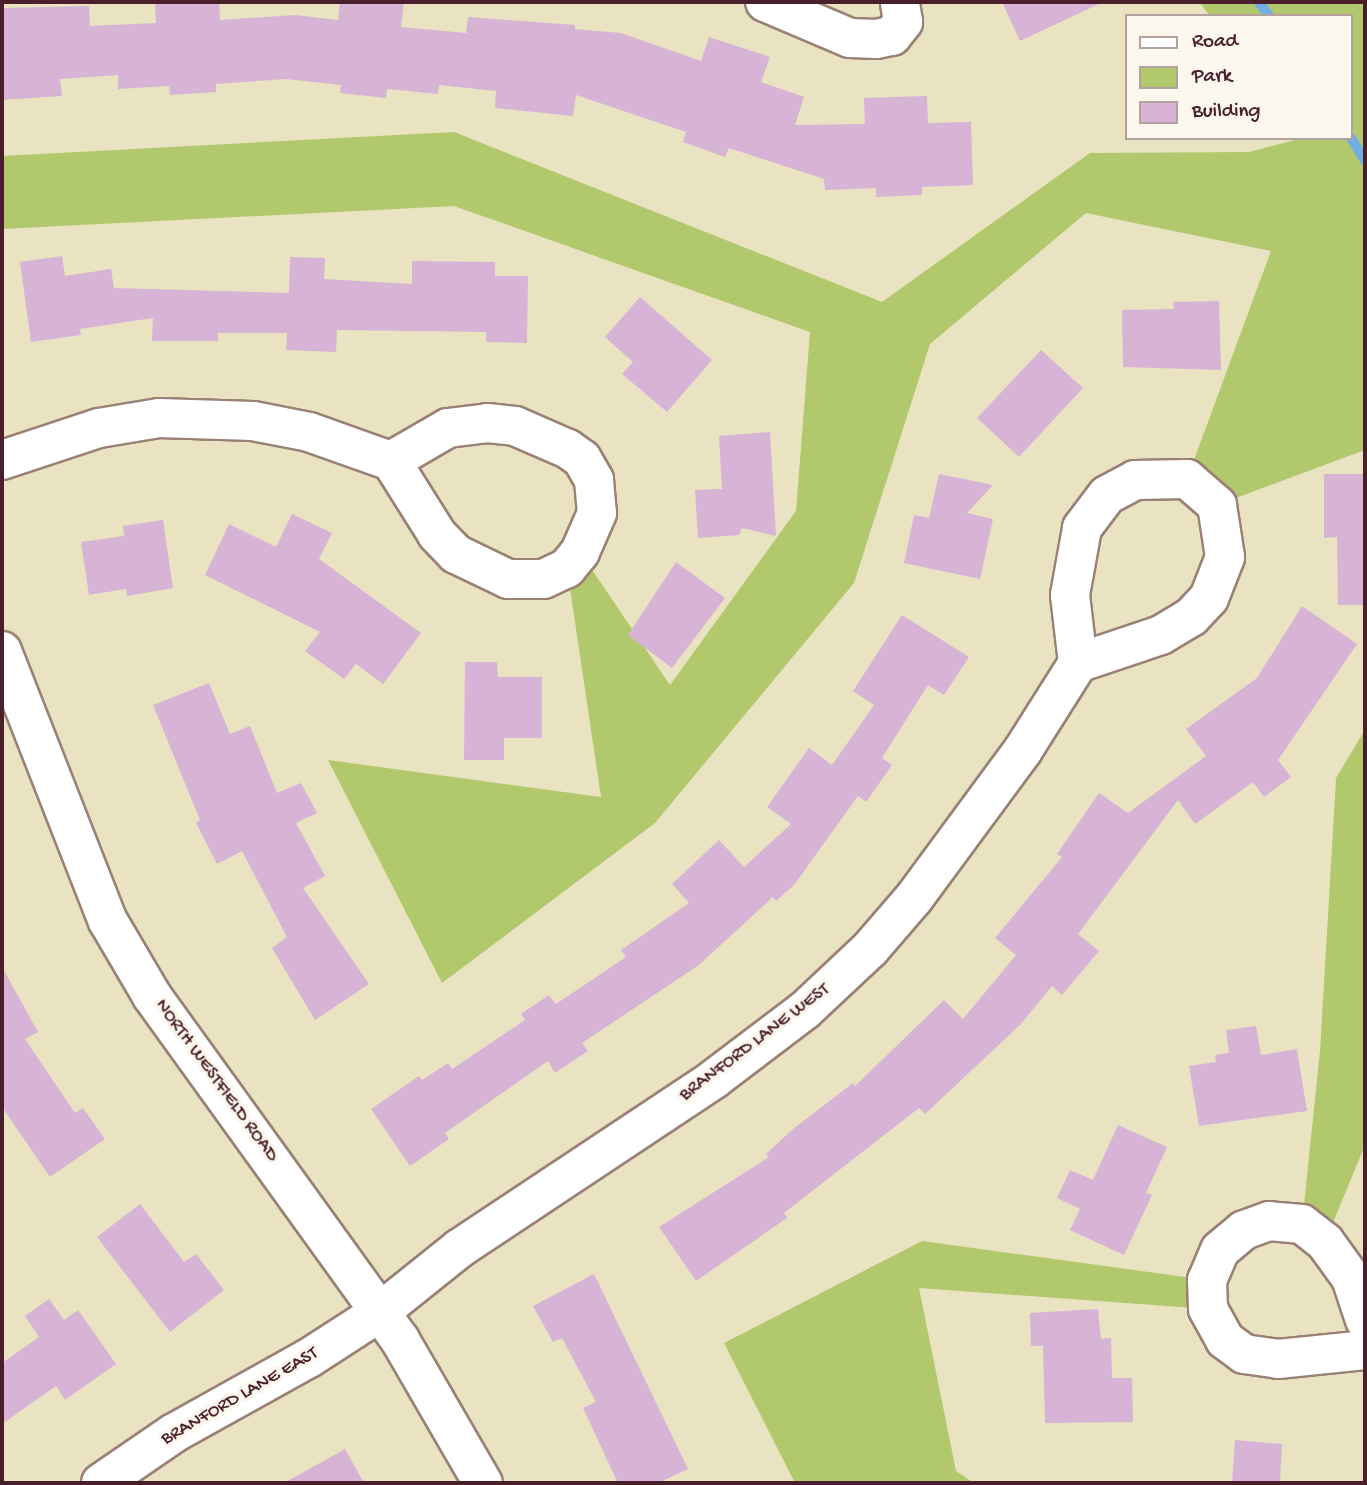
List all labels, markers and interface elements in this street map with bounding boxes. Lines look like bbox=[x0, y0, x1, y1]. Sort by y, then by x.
legend bbox=[1126, 14, 1353, 140]
text: Road bbox=[1192, 30, 1238, 55]
text: Park bbox=[1192, 65, 1232, 90]
text: Building bbox=[1192, 100, 1261, 125]
street label: BRANFORD LANE WEST bbox=[675, 979, 835, 1107]
street label: NORTH WESTFIELD ROAD bbox=[149, 995, 283, 1167]
street label: BRANFORD LANE EAST bbox=[157, 1343, 323, 1451]

